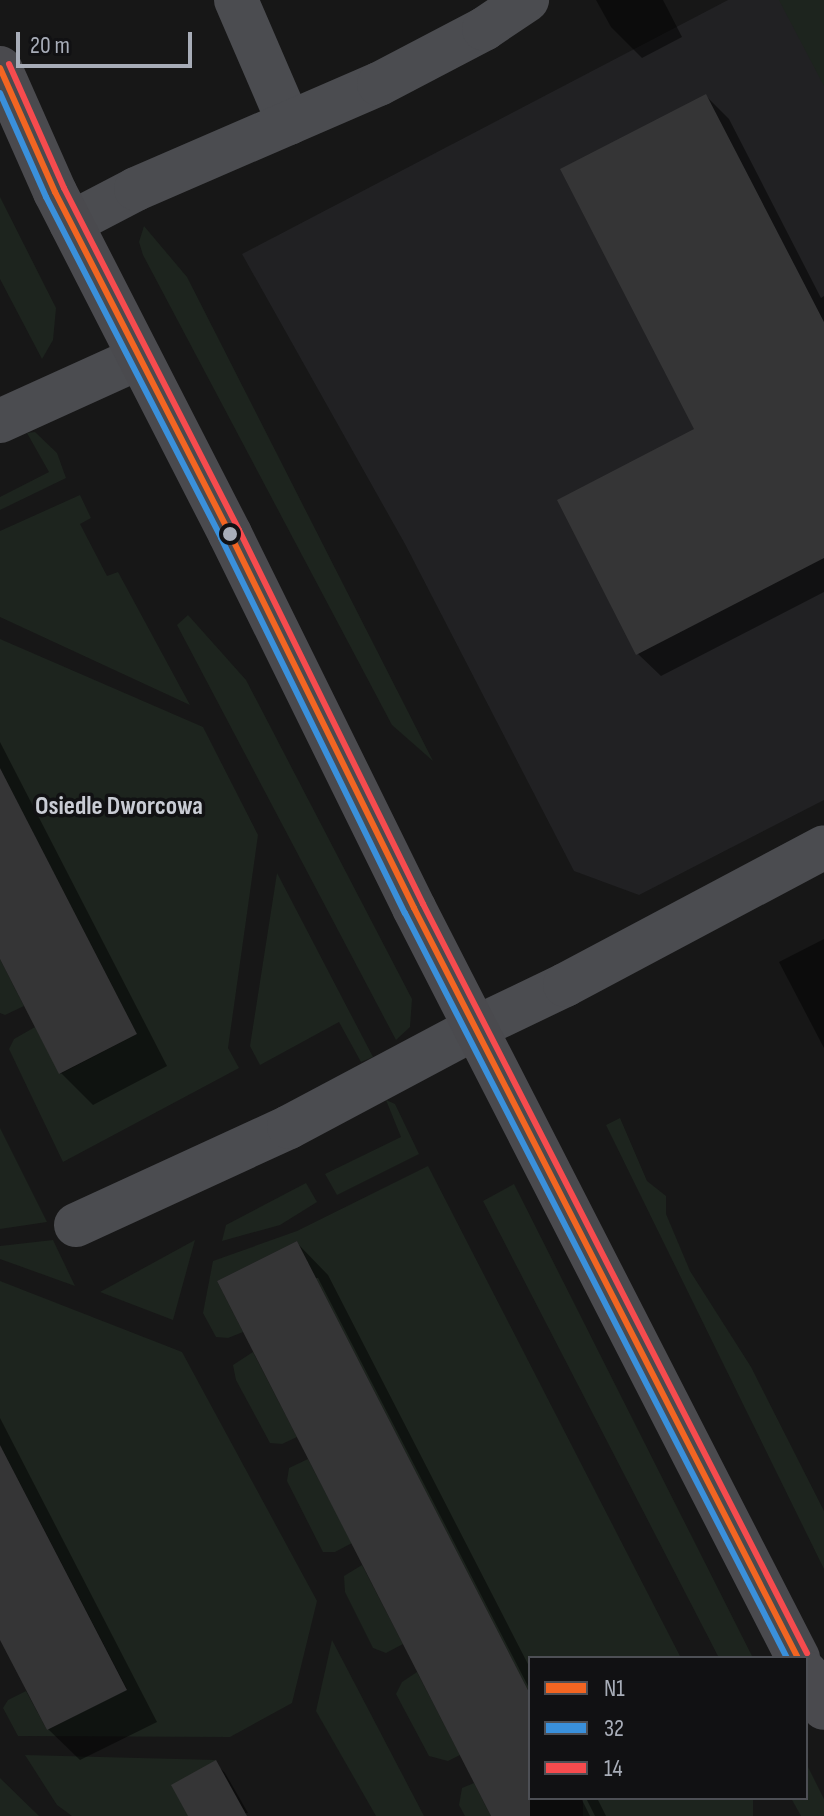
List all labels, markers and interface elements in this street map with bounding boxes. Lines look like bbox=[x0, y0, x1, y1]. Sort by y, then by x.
scale bar bbox=[20, 16, 196, 66]
text: 20 m bbox=[30, 31, 70, 60]
unlabelled marker bbox=[222, 526, 238, 542]
district label: Osiedle Dworcowa bbox=[35, 791, 203, 823]
legend bbox=[528, 1656, 808, 1800]
text: N1 bbox=[604, 1674, 625, 1703]
text: 32 bbox=[604, 1714, 624, 1743]
text: 14 bbox=[604, 1754, 622, 1783]

